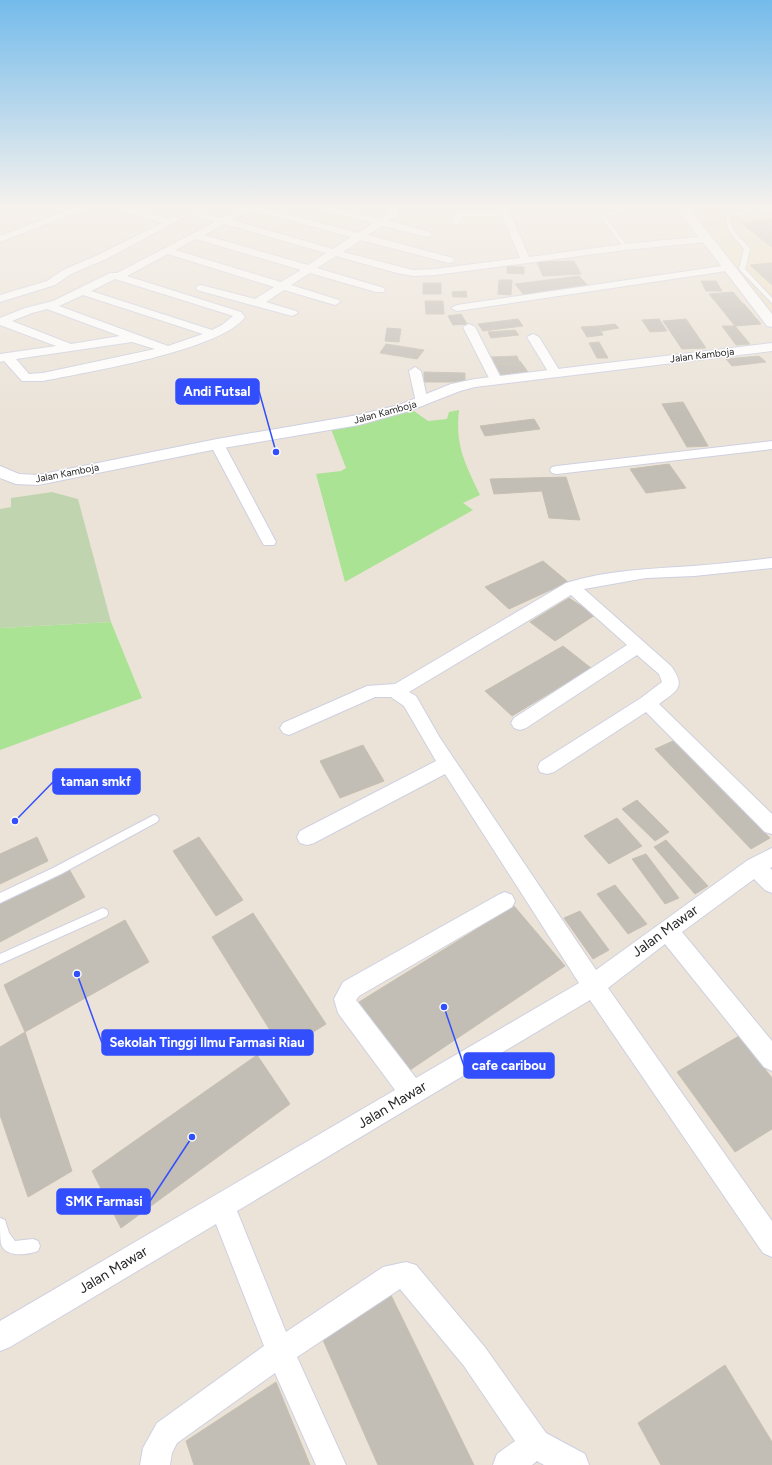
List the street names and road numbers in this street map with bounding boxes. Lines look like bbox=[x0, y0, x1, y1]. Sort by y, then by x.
street label: Jalan Kamboja bbox=[669, 345, 735, 365]
street label: Jalan Kamboja bbox=[352, 397, 418, 427]
street label: Jalan Kamboja bbox=[34, 460, 100, 486]
street label: Jalan Mawar bbox=[629, 901, 702, 961]
street label: Jalan Mawar bbox=[354, 1078, 430, 1132]
street label: Jalan Mawar bbox=[75, 1243, 151, 1297]

